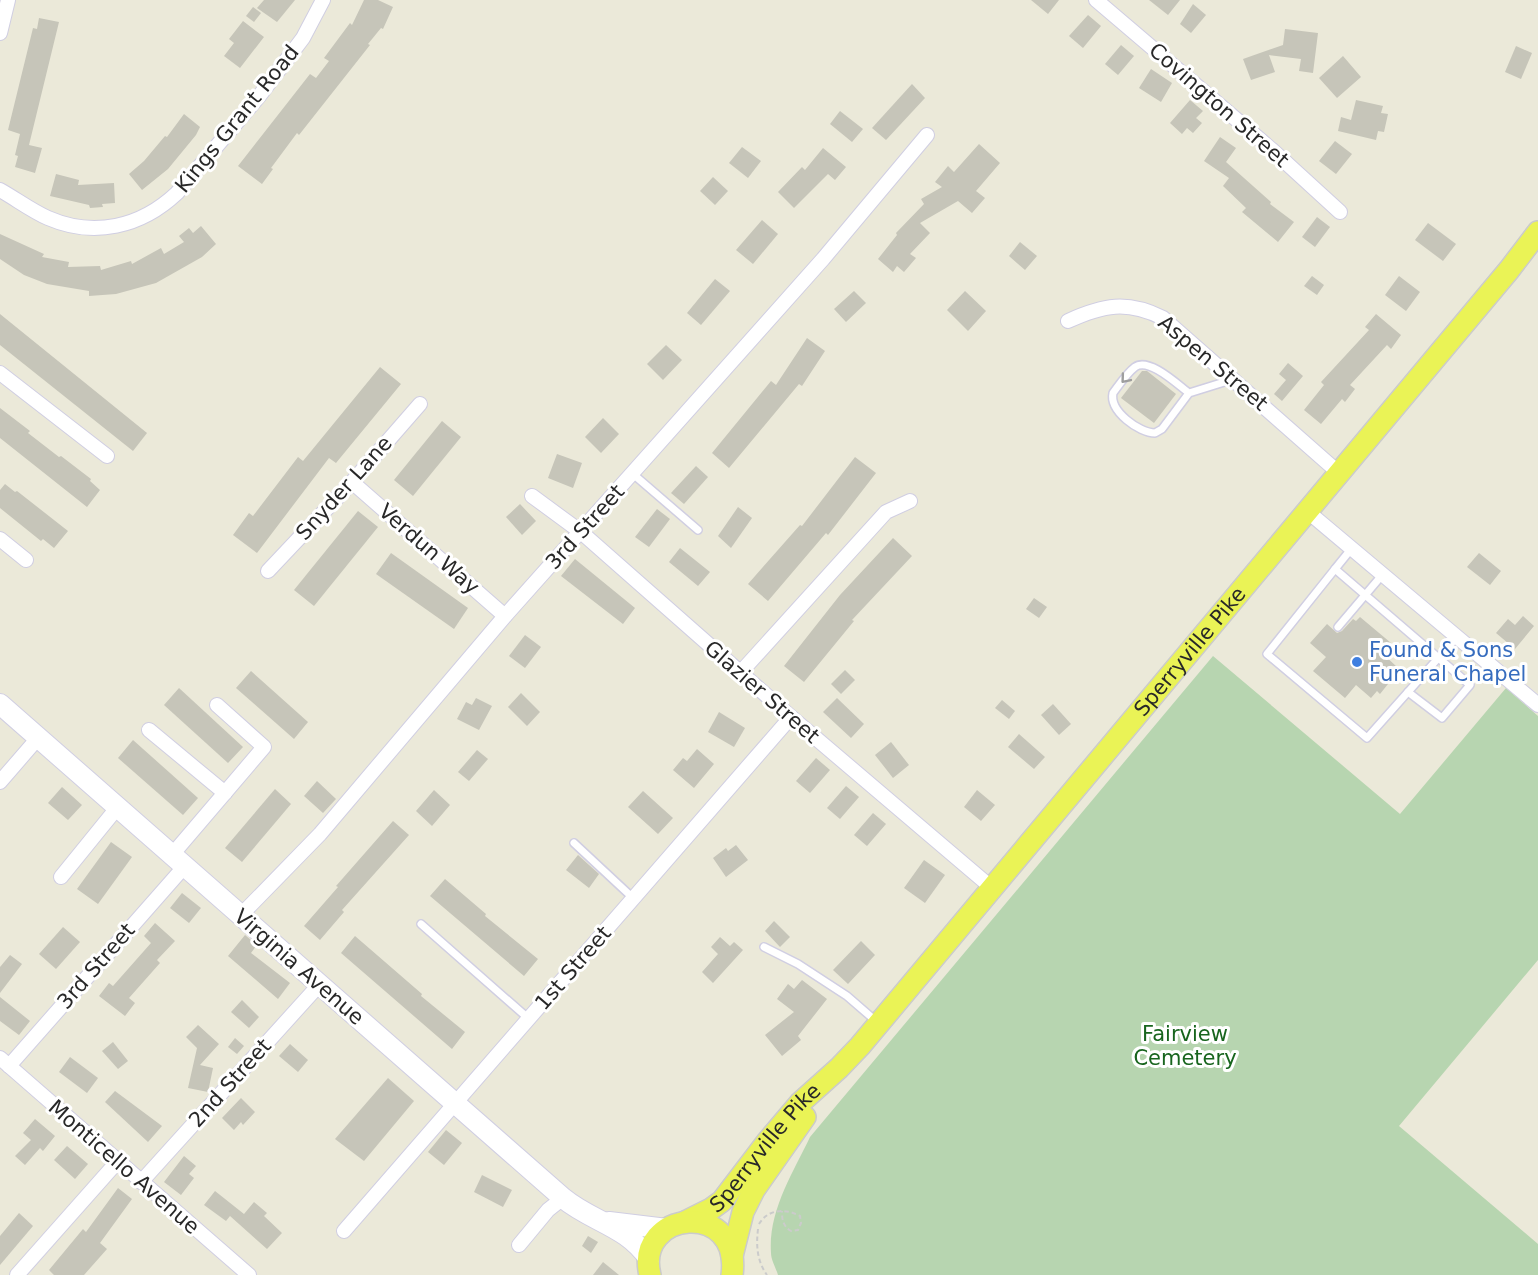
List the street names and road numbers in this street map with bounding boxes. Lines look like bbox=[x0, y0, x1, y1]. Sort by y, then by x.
street label: Covington Street bbox=[1144, 38, 1294, 172]
street label: Kings Grant Road bbox=[170, 41, 304, 197]
street label: Aspen Street bbox=[1153, 310, 1273, 416]
street label: Snyder Lane bbox=[291, 431, 397, 545]
street label: 3rd Street bbox=[541, 480, 629, 574]
street label: Verdun Way bbox=[374, 499, 484, 599]
street label: Sperryville Pike bbox=[1129, 582, 1251, 721]
street label: Glazier Street bbox=[700, 636, 824, 748]
street label: Virginia Avenue bbox=[229, 904, 369, 1030]
street label: 3rd Street bbox=[52, 918, 140, 1014]
street label: 1st Street bbox=[530, 921, 616, 1015]
street label: 2nd Street bbox=[184, 1034, 276, 1132]
street label: Sperryville Pike bbox=[705, 1078, 826, 1218]
street label: Monticello Avenue bbox=[44, 1095, 204, 1239]

